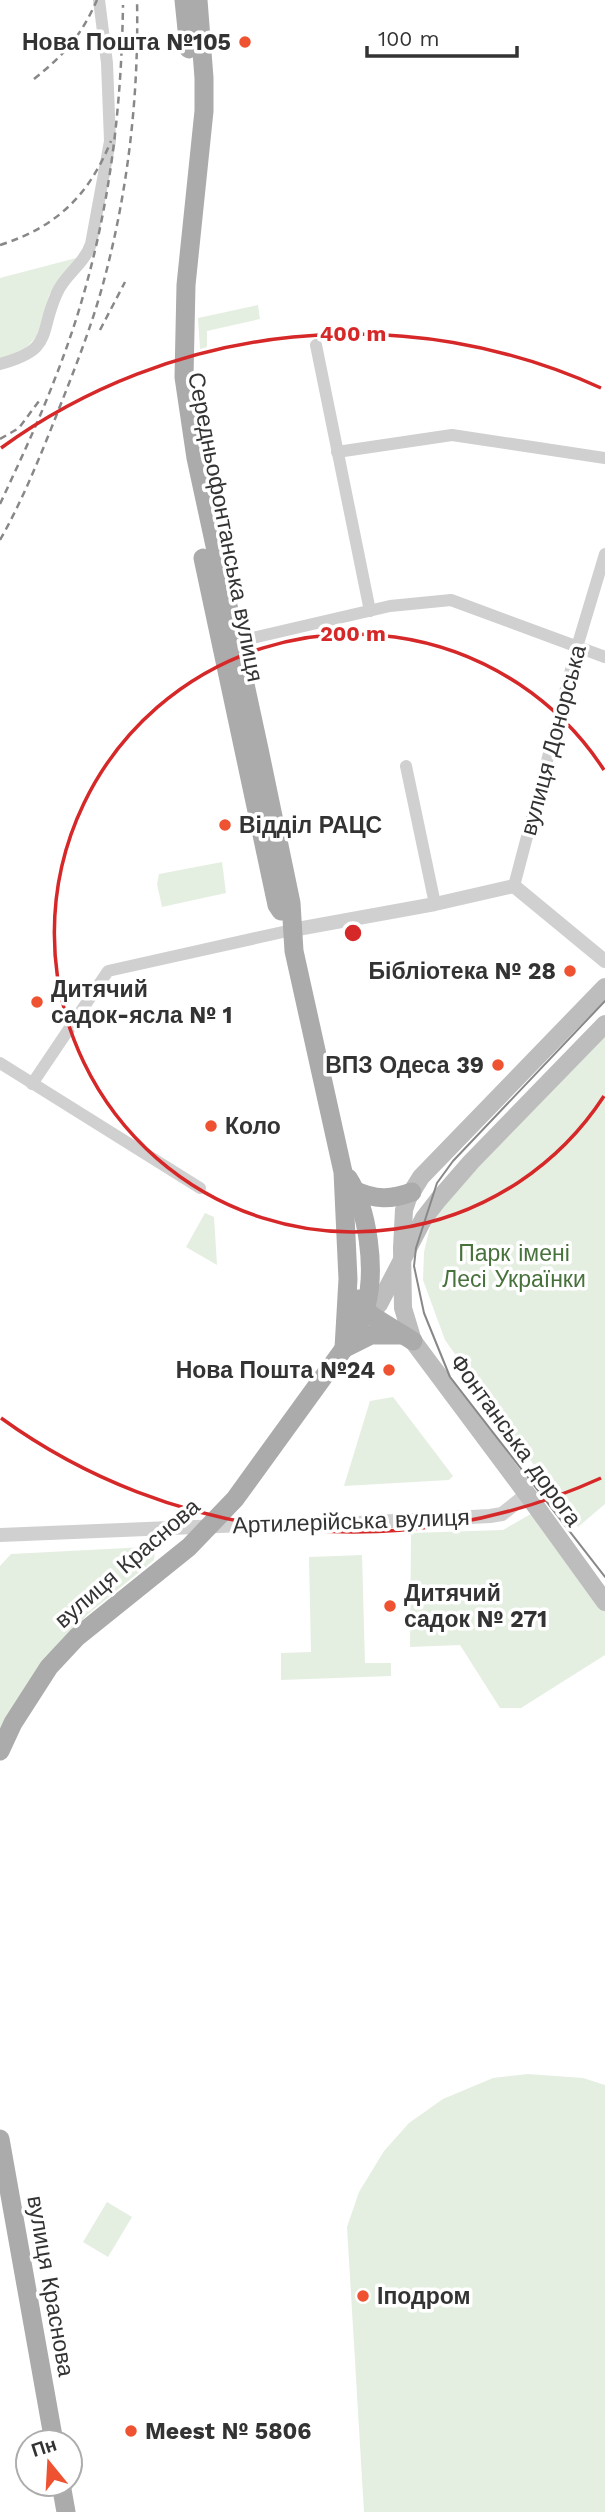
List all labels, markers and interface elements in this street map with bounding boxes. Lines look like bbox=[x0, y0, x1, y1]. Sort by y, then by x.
scale bar bbox=[367, 14, 518, 58]
text: 100 m bbox=[378, 26, 440, 51]
place label: Нова Пошта №105 bbox=[22, 29, 231, 56]
marker: Нова Пошта №105 bbox=[237, 34, 253, 50]
text: 400 m bbox=[320, 321, 386, 346]
street label: Середньофонтанська вулиця bbox=[182, 370, 269, 684]
text: 200 m bbox=[320, 621, 386, 646]
street label: вулиця Донорська bbox=[515, 642, 592, 838]
place label: Відділ РАЦС bbox=[239, 812, 382, 839]
marker: Відділ РАЦС bbox=[217, 817, 233, 833]
centre of rings bbox=[341, 921, 365, 945]
place label: Бібліотека № 28 bbox=[369, 958, 556, 985]
marker: Бібліотека № 28 bbox=[562, 963, 578, 979]
place label: Дитячий садок-ясла № 1 bbox=[51, 976, 232, 1029]
marker: Дитячий садок-ясла № 1 bbox=[29, 994, 45, 1010]
place label: ВПЗ Одеса 39 bbox=[325, 1052, 484, 1079]
marker: ВПЗ Одеса 39 bbox=[490, 1057, 506, 1073]
place label: Коло bbox=[225, 1113, 281, 1140]
marker: Коло bbox=[203, 1118, 219, 1134]
park label: Парк імені Лесі Українки bbox=[442, 1240, 586, 1293]
street label: Фонтанська дорога bbox=[444, 1349, 587, 1532]
place label: Нова Пошта №24 bbox=[176, 1357, 375, 1384]
marker: Нова Пошта №24 bbox=[381, 1362, 397, 1378]
street label: вулиця Краснова bbox=[49, 1493, 205, 1634]
street label: Артилерійська вулиця bbox=[232, 1504, 470, 1539]
place label: Дитячий садок № 271 bbox=[404, 1580, 547, 1633]
marker: Дитячий садок № 271 bbox=[382, 1598, 398, 1614]
street label: вулиця Краснова bbox=[21, 2194, 80, 2379]
place label: Іподром bbox=[377, 2283, 470, 2310]
marker: Іподром bbox=[355, 2288, 371, 2304]
place label: Meest № 5806 bbox=[145, 2418, 312, 2445]
marker: Meest № 5806 bbox=[123, 2423, 139, 2439]
north arrow bbox=[14, 2428, 84, 2498]
text: Пн bbox=[28, 2432, 59, 2462]

